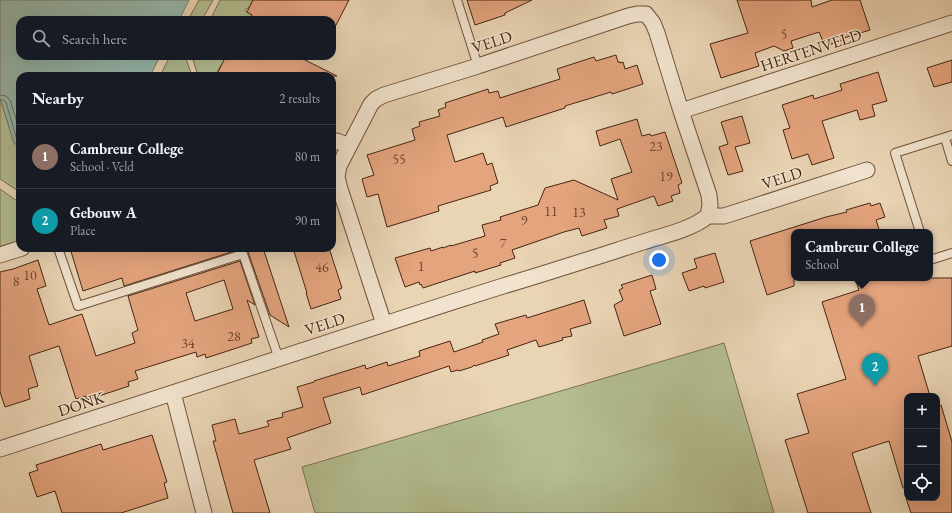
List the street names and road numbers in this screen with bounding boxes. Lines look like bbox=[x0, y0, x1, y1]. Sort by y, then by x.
street label: HERTENVELD bbox=[758, 24, 864, 76]
street label: VELD bbox=[469, 26, 515, 58]
street label: VELD bbox=[759, 162, 805, 194]
street label: VELD bbox=[302, 308, 348, 340]
street label: DONK bbox=[55, 386, 108, 421]

